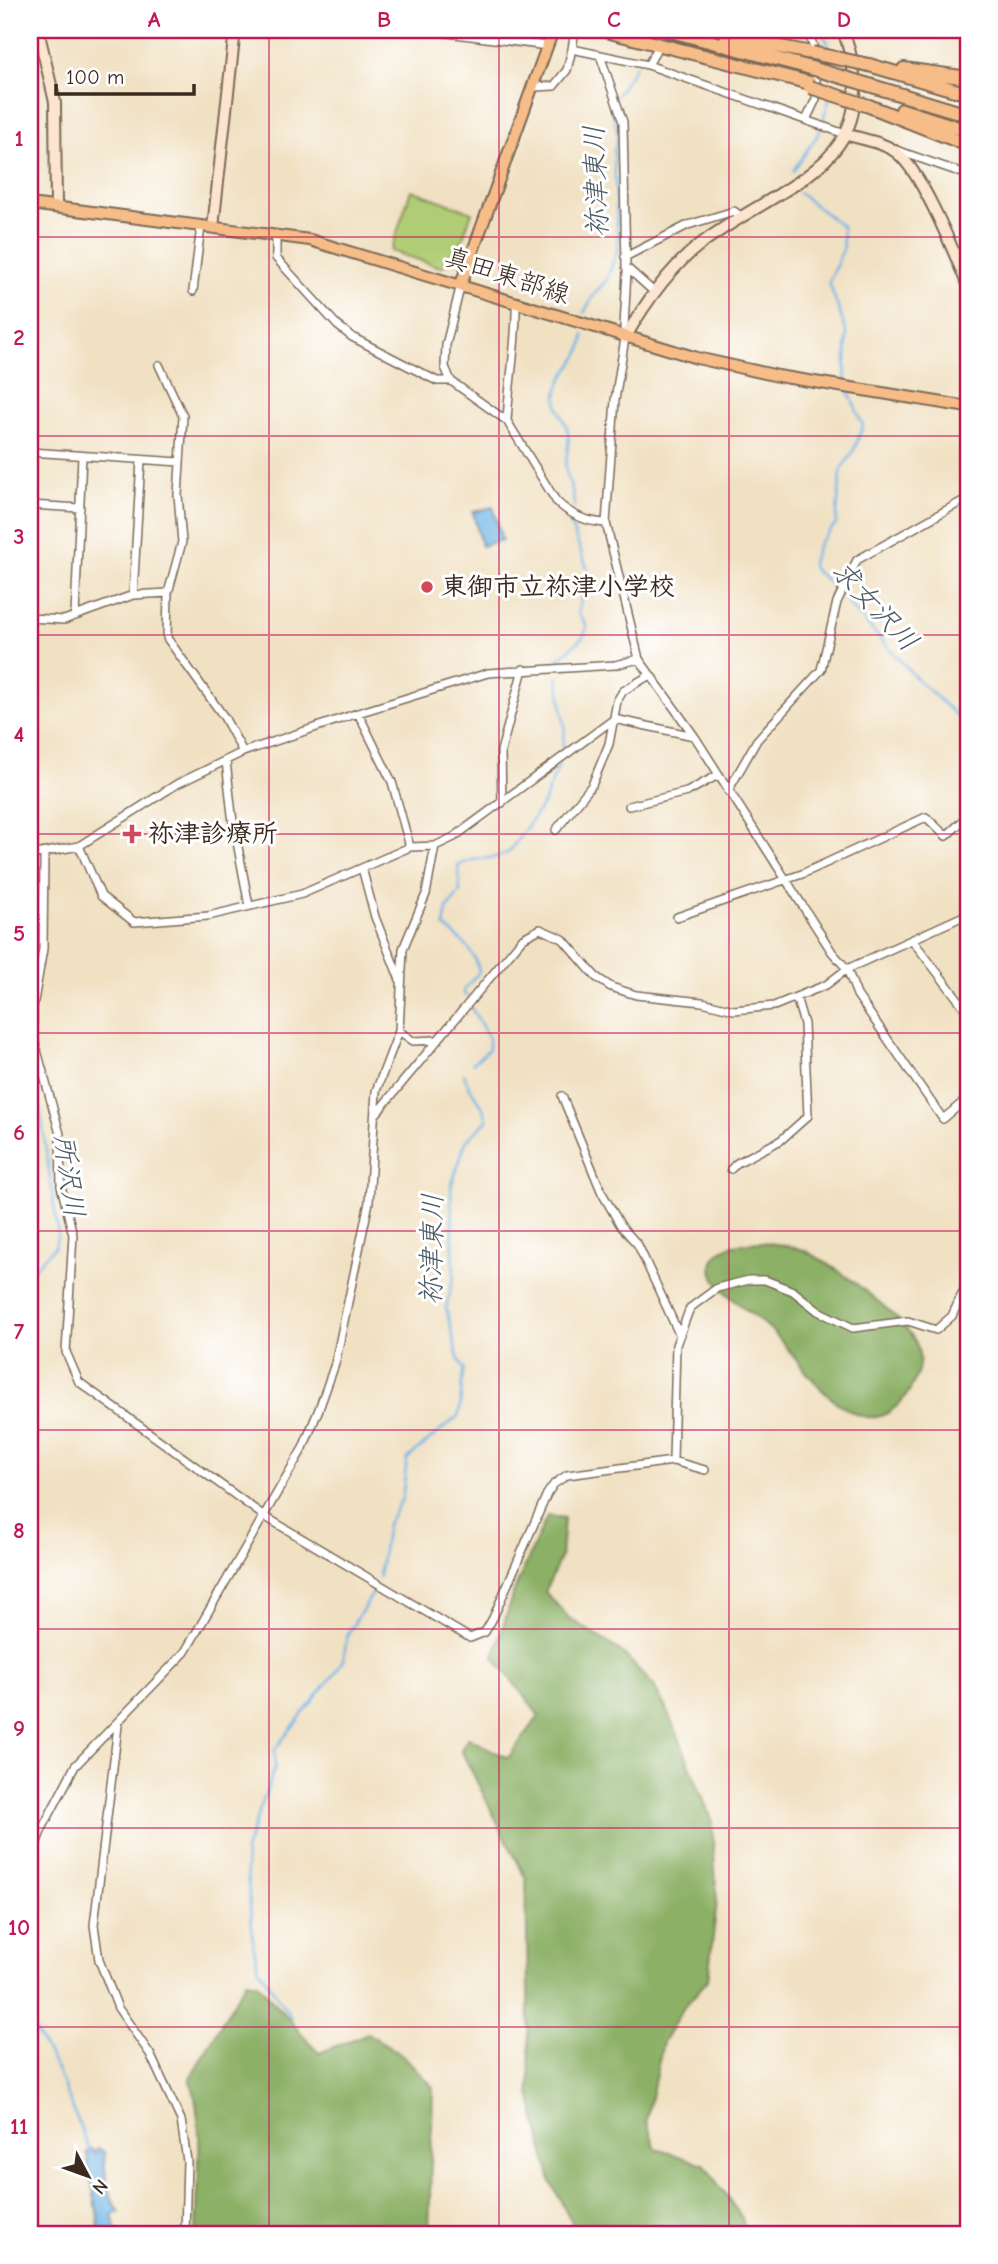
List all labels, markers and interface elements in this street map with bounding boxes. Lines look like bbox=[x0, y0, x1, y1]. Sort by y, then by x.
text: A bbox=[148, 6, 161, 33]
text: B bbox=[377, 6, 391, 33]
text: C bbox=[607, 6, 621, 33]
text: D bbox=[837, 6, 851, 33]
scale bar bbox=[56, 52, 194, 96]
text: 100 m bbox=[66, 65, 124, 89]
water label: 祢津東川 bbox=[578, 124, 614, 238]
text: 1 bbox=[14, 125, 24, 152]
street label: 真田東部線 bbox=[441, 242, 573, 310]
text: 2 bbox=[13, 324, 25, 351]
text: 3 bbox=[13, 523, 25, 550]
water label: 求女沢川 bbox=[825, 554, 925, 658]
place label: 東御市立祢津小学校 bbox=[441, 572, 675, 602]
marker: 東御市立祢津小学校 bbox=[419, 579, 435, 595]
text: 4 bbox=[14, 721, 25, 748]
place label: 祢津診療所 bbox=[148, 819, 278, 849]
marker: 祢津診療所 bbox=[122, 824, 142, 844]
text: 5 bbox=[13, 920, 25, 947]
text: 6 bbox=[13, 1119, 25, 1146]
water label: 所沢川 bbox=[47, 1132, 91, 1220]
water label: 祢津東川 bbox=[415, 1193, 449, 1305]
text: 7 bbox=[14, 1318, 25, 1345]
text: 8 bbox=[13, 1517, 25, 1544]
text: 9 bbox=[13, 1715, 25, 1742]
text: 10 bbox=[8, 1914, 30, 1941]
text: 11 bbox=[10, 2113, 28, 2140]
north arrow bbox=[52, 2142, 122, 2212]
text: N bbox=[88, 2175, 112, 2198]

